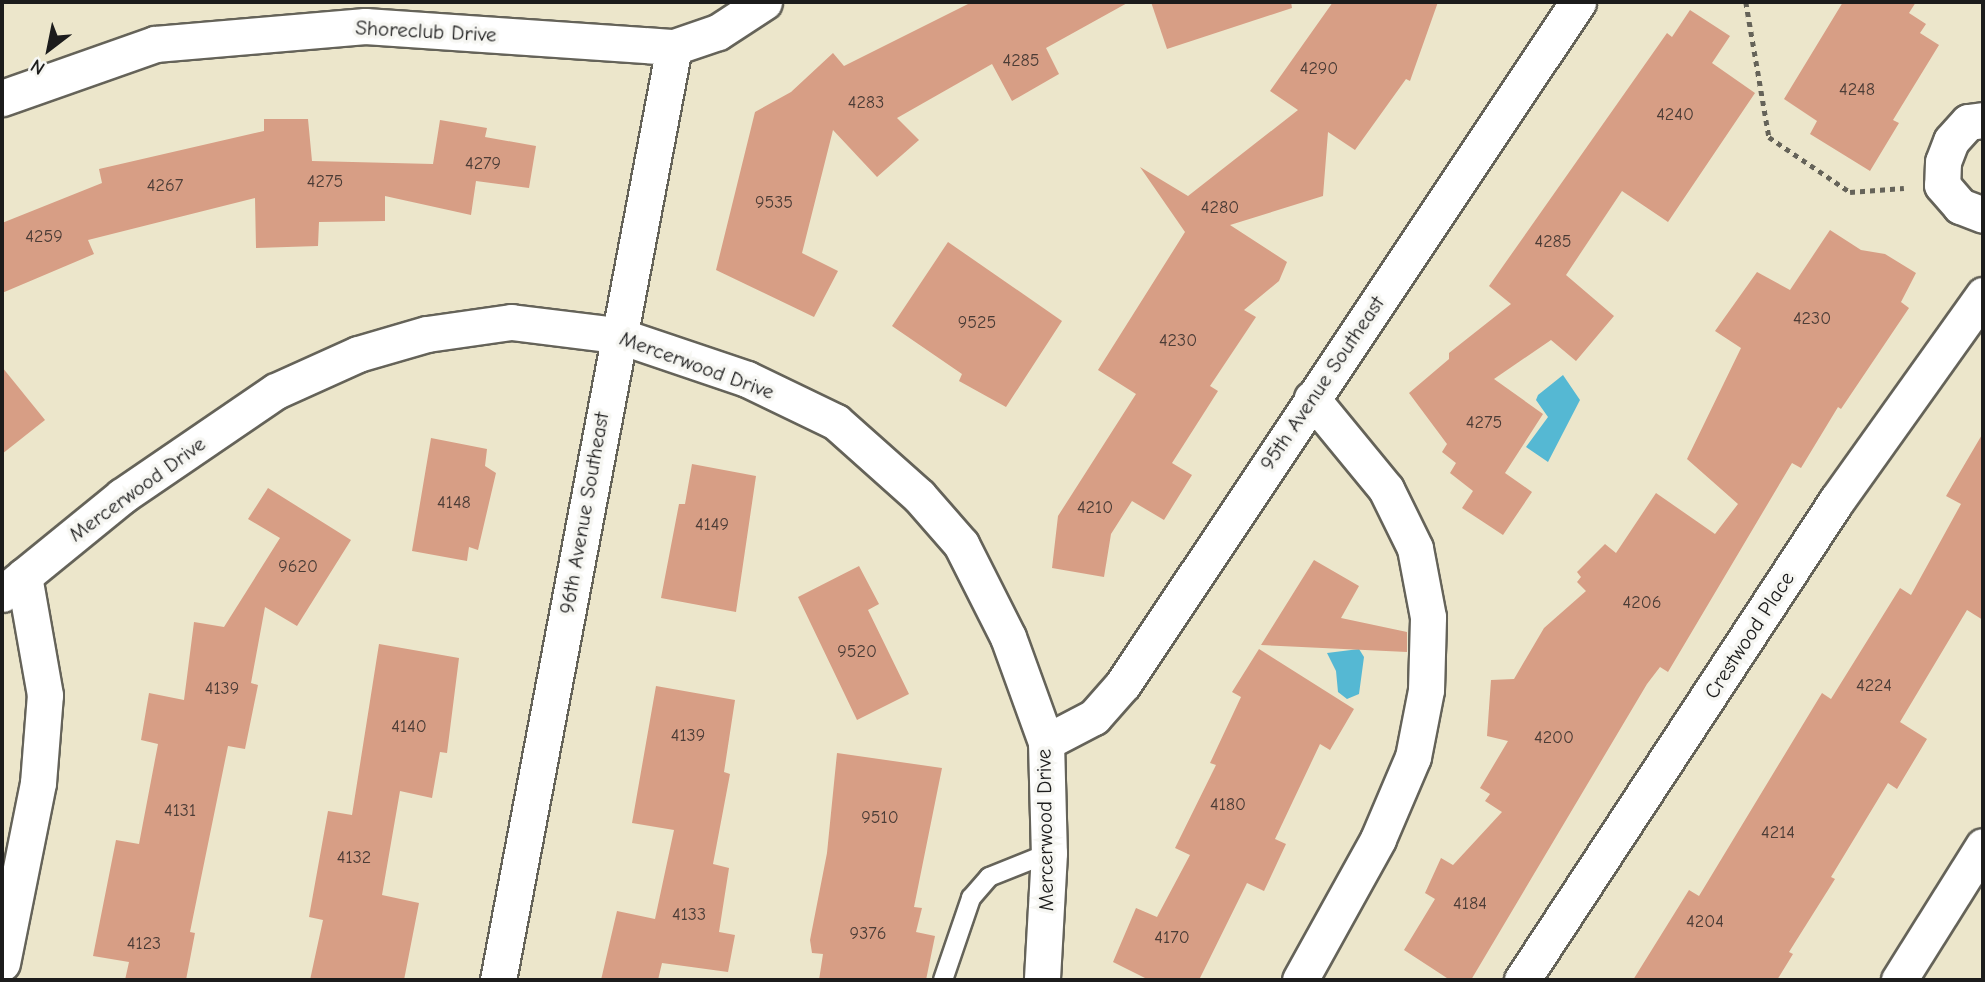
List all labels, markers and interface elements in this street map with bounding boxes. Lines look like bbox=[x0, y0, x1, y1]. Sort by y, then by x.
north arrow bbox=[14, 14, 84, 84]
street label: Shoreclub Drive bbox=[355, 15, 497, 47]
house number: 4285 bbox=[1002, 50, 1040, 72]
text: N bbox=[27, 54, 49, 79]
house number: 4290 bbox=[1300, 58, 1338, 80]
house number: 4248 bbox=[1839, 79, 1875, 101]
house number: 4283 bbox=[848, 92, 884, 114]
house number: 4240 bbox=[1656, 104, 1694, 126]
house number: 4279 bbox=[465, 153, 501, 175]
house number: 4275 bbox=[307, 171, 343, 193]
house number: 4267 bbox=[147, 175, 183, 197]
house number: 9535 bbox=[755, 192, 793, 214]
house number: 4280 bbox=[1201, 197, 1239, 219]
house number: 4259 bbox=[25, 226, 63, 248]
house number: 4285 bbox=[1534, 231, 1572, 253]
street label: 95th Avenue Southeast bbox=[1254, 291, 1390, 475]
house number: 4230 bbox=[1793, 308, 1831, 330]
house number: 9525 bbox=[958, 312, 996, 334]
street label: Mercerwood Drive bbox=[616, 325, 778, 405]
house number: 4230 bbox=[1159, 330, 1197, 352]
street label: 96th Avenue Southeast bbox=[554, 410, 614, 616]
house number: 4275 bbox=[1466, 412, 1502, 434]
street label: Mercerwood Drive bbox=[64, 431, 210, 547]
house number: 4148 bbox=[437, 492, 471, 514]
house number: 4210 bbox=[1077, 497, 1113, 519]
house number: 4149 bbox=[695, 514, 729, 536]
house number: 9620 bbox=[278, 556, 318, 578]
street label: Crestwood Place bbox=[1699, 567, 1799, 703]
house number: 4206 bbox=[1623, 592, 1661, 614]
house number: 9520 bbox=[837, 641, 877, 663]
house number: 4224 bbox=[1856, 675, 1892, 697]
house number: 4139 bbox=[205, 678, 239, 700]
house number: 4140 bbox=[391, 716, 427, 738]
house number: 4139 bbox=[671, 725, 705, 747]
house number: 4200 bbox=[1534, 727, 1574, 749]
street label: Mercerwood Drive bbox=[1031, 749, 1059, 911]
house number: 4180 bbox=[1210, 794, 1246, 816]
house number: 4131 bbox=[164, 800, 196, 822]
house number: 9510 bbox=[861, 807, 899, 829]
house number: 4214 bbox=[1761, 822, 1795, 844]
house number: 4132 bbox=[337, 847, 371, 869]
house number: 4184 bbox=[1453, 893, 1487, 915]
house number: 4133 bbox=[672, 904, 706, 926]
house number: 4204 bbox=[1686, 911, 1724, 933]
house number: 9376 bbox=[850, 923, 886, 945]
house number: 4170 bbox=[1154, 927, 1190, 949]
house number: 4123 bbox=[127, 933, 161, 955]

